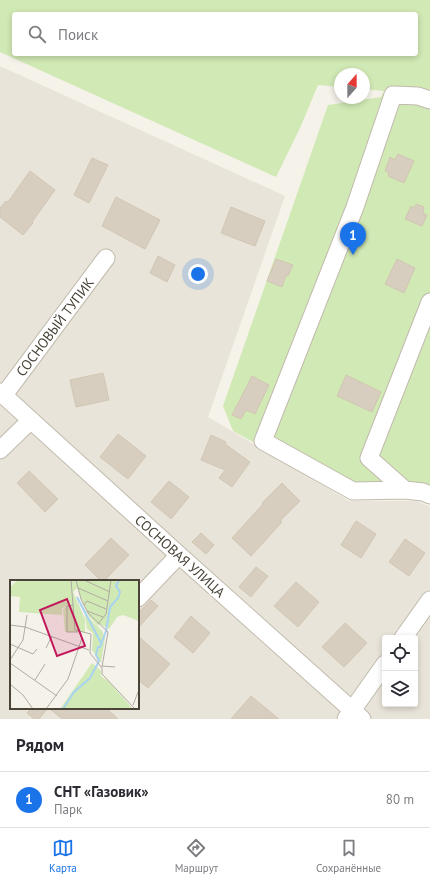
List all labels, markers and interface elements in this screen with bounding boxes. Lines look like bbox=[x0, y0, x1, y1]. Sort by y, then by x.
search box bbox=[12, 12, 418, 56]
icon: search bbox=[26, 23, 48, 45]
text: Поиск bbox=[58, 25, 98, 44]
north arrow bbox=[334, 68, 370, 104]
pin: 1 bbox=[340, 222, 366, 255]
your location bbox=[188, 264, 208, 284]
street label: СОСНОВЫЙ ТУПИК bbox=[12, 274, 98, 380]
street label: СОСНОВАЯ УЛИЦА bbox=[131, 511, 229, 602]
inset map bbox=[10, 580, 139, 709]
map controls bbox=[382, 635, 418, 707]
button: locate bbox=[382, 635, 418, 671]
button: layers bbox=[382, 671, 418, 707]
text: Рядом bbox=[16, 734, 64, 756]
text: СНТ «Газовик» bbox=[54, 782, 149, 801]
text: 1 bbox=[25, 791, 33, 808]
text: 80 m bbox=[386, 791, 414, 808]
text: Парк bbox=[54, 801, 82, 818]
tab: Карта bbox=[49, 837, 77, 875]
tab: Маршрут bbox=[175, 837, 218, 875]
tab: Сохранённые bbox=[316, 837, 381, 875]

